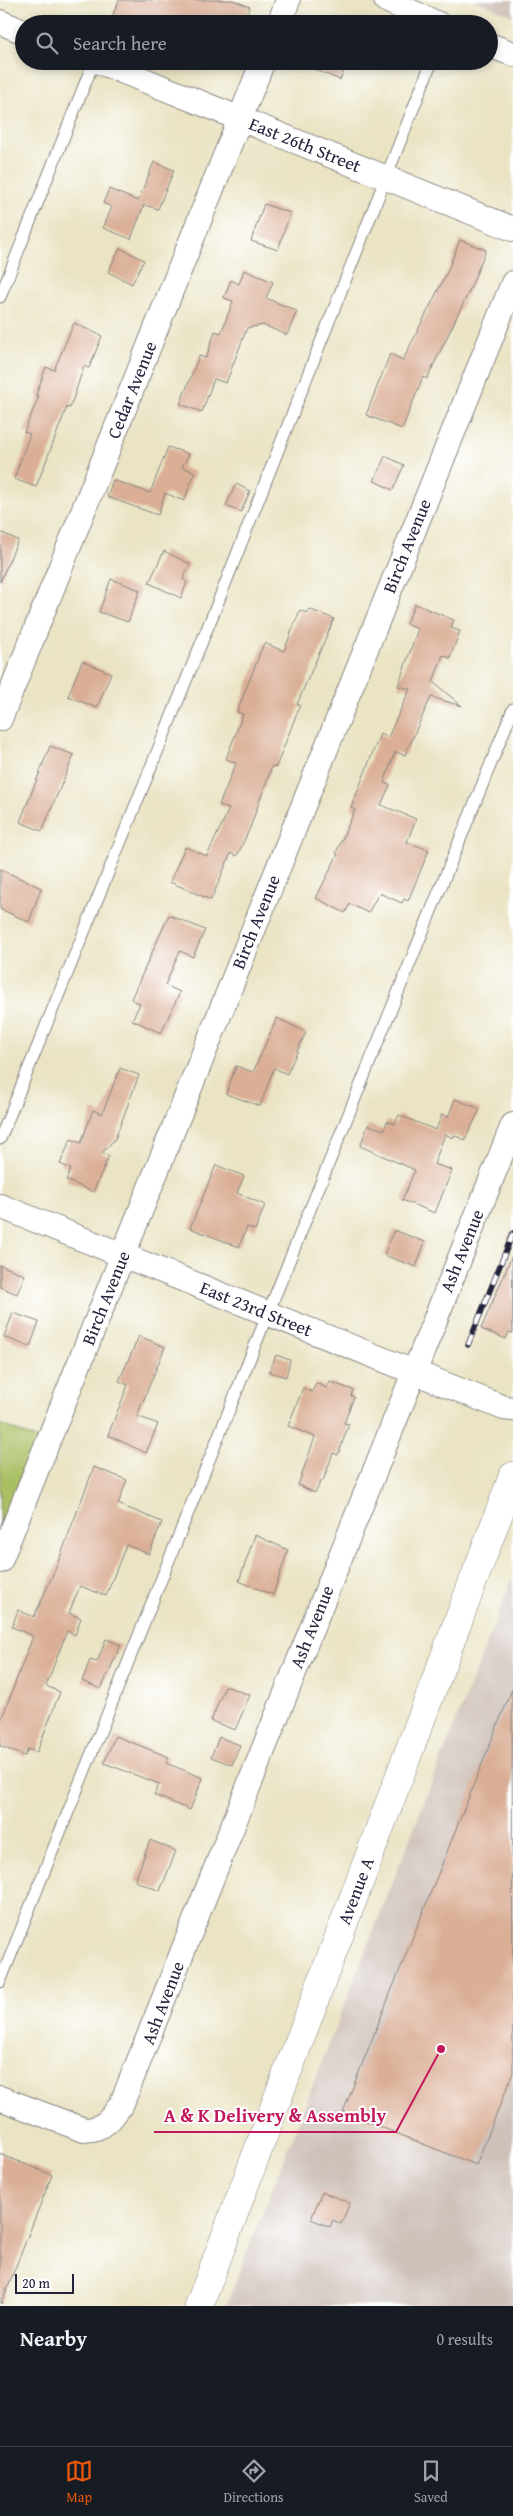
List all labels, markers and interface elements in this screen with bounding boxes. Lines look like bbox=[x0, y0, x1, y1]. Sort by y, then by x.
search box bbox=[15, 15, 498, 70]
icon: search bbox=[33, 29, 61, 57]
text: Search here bbox=[73, 29, 167, 57]
street label: East 26th Street bbox=[245, 110, 366, 179]
street label: Cedar Avenue bbox=[100, 337, 163, 443]
street label: Birch Avenue bbox=[375, 495, 438, 597]
street label: Birch Avenue bbox=[224, 871, 287, 973]
street label: Ash Avenue bbox=[433, 1205, 490, 1296]
street label: Birch Avenue bbox=[74, 1247, 137, 1349]
street label: East 23rd Street bbox=[196, 1274, 317, 1344]
street label: Ash Avenue bbox=[283, 1581, 340, 1672]
street label: Avenue A bbox=[330, 1853, 381, 1928]
street label: Ash Avenue bbox=[134, 1957, 191, 2048]
callout: A & K Delivery & Assembly bbox=[154, 2098, 396, 2132]
text: A & K Delivery & Assembly bbox=[164, 2101, 386, 2129]
scale bar bbox=[15, 2271, 74, 2294]
text: 20 m bbox=[22, 2273, 50, 2293]
text: Nearby bbox=[20, 2323, 87, 2354]
text: 0 results bbox=[436, 2327, 493, 2351]
tab: Map bbox=[65, 2457, 93, 2507]
tab: Directions bbox=[223, 2457, 284, 2507]
tab: Saved bbox=[414, 2457, 448, 2507]

